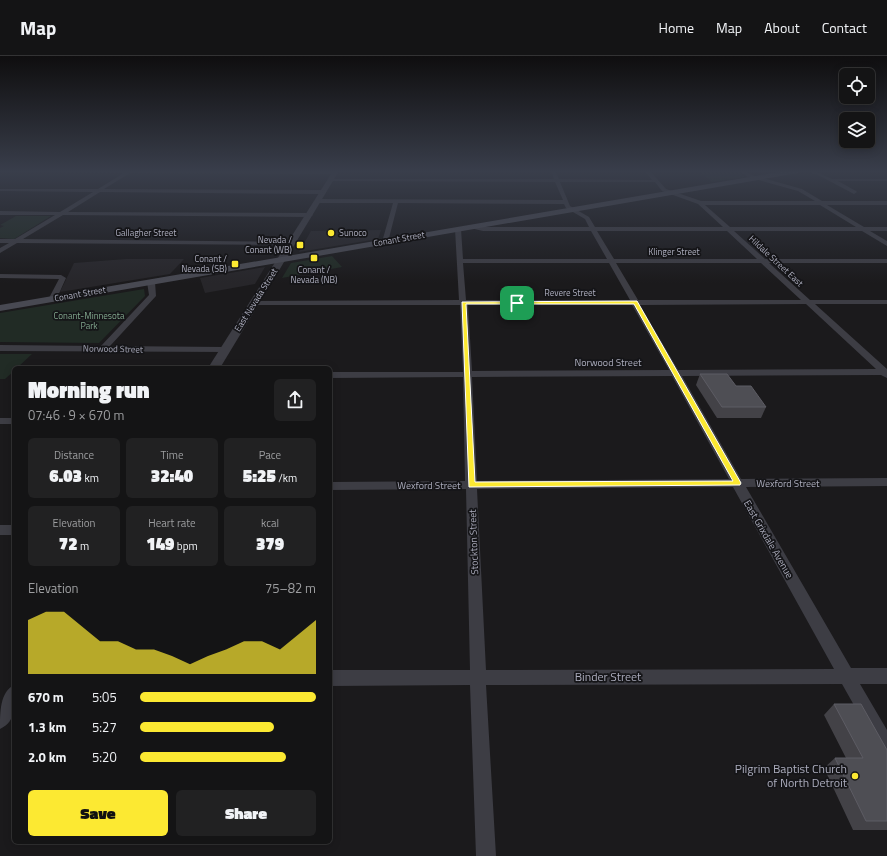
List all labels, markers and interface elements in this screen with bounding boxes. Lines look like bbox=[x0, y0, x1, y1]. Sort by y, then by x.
text: Map bbox=[20, 13, 56, 42]
text: Home bbox=[659, 17, 694, 38]
text: Map bbox=[716, 17, 742, 38]
text: About bbox=[764, 17, 800, 38]
text: Contact bbox=[822, 17, 867, 38]
map controls bbox=[839, 68, 875, 148]
button: locate bbox=[839, 68, 875, 104]
button: layers bbox=[839, 112, 875, 148]
street label: Gallagher Street bbox=[115, 226, 177, 239]
place label: Sunoco bbox=[339, 226, 367, 239]
street label: Conant Street bbox=[372, 227, 426, 249]
marker: Sunoco bbox=[326, 228, 336, 238]
street label: Hildale Street East bbox=[746, 232, 807, 290]
place label: Nevada / Conant (WB) bbox=[245, 233, 292, 256]
marker: Nevada / Conant (WB) bbox=[295, 240, 305, 250]
street label: Klinger Street bbox=[648, 245, 701, 258]
place label: Conant / Nevada (SB) bbox=[181, 252, 227, 275]
marker: Conant / Nevada (NB) bbox=[309, 253, 319, 263]
marker: Conant / Nevada (SB) bbox=[230, 259, 240, 269]
place label: Conant / Nevada (NB) bbox=[291, 263, 337, 286]
street label: East Nevada Street bbox=[231, 265, 281, 334]
street label: Conant Street bbox=[53, 282, 107, 304]
pin bbox=[500, 286, 534, 320]
street label: Revere Street bbox=[544, 286, 597, 299]
icon: arrive bbox=[506, 292, 528, 314]
park label: Conant-Minnesota Park bbox=[54, 309, 125, 332]
street label: Norwood Street bbox=[83, 341, 144, 356]
street label: Norwood Street bbox=[575, 355, 642, 370]
text: Morning run bbox=[28, 373, 150, 407]
button: share bbox=[274, 379, 316, 421]
text: 07:46 · 9 × 670 m bbox=[28, 405, 124, 425]
text: Distance bbox=[54, 447, 94, 463]
text: Time bbox=[161, 447, 183, 463]
text: Pace bbox=[259, 447, 281, 463]
text: 6.03 bbox=[49, 463, 82, 489]
text: 32:40 bbox=[151, 463, 193, 489]
text: 5:25 bbox=[243, 463, 276, 489]
text: km bbox=[82, 470, 99, 486]
text: /km bbox=[276, 470, 297, 486]
street label: Wexford Street bbox=[756, 476, 820, 491]
street label: Wexford Street bbox=[397, 478, 461, 493]
street label: East Grixdale Avenue bbox=[740, 497, 797, 581]
street label: Stockton Street bbox=[465, 509, 482, 575]
text: Elevation bbox=[53, 515, 95, 531]
text: Heart rate bbox=[148, 515, 196, 531]
text: kcal bbox=[261, 515, 279, 531]
text: 72 bbox=[59, 531, 78, 557]
text: 149 bbox=[146, 531, 174, 557]
text: 379 bbox=[256, 531, 284, 557]
text: m bbox=[78, 538, 89, 554]
text: bpm bbox=[174, 538, 198, 554]
text: Elevation bbox=[28, 578, 79, 598]
text: 75–82 m bbox=[265, 578, 316, 598]
street label: Binder Street bbox=[575, 667, 642, 686]
text: 670 m bbox=[28, 687, 64, 707]
text: 5:05 bbox=[92, 687, 117, 707]
text: 1.3 km bbox=[28, 717, 66, 737]
text: 5:27 bbox=[92, 717, 117, 737]
text: 2.0 km bbox=[28, 747, 66, 767]
text: 5:20 bbox=[92, 747, 117, 767]
place label: Pilgrim Baptist Church of North Detroit bbox=[735, 759, 848, 792]
marker: Pilgrim Baptist Church of North Detroit bbox=[850, 771, 860, 781]
button: Save bbox=[28, 790, 168, 836]
button: Share bbox=[176, 790, 316, 836]

